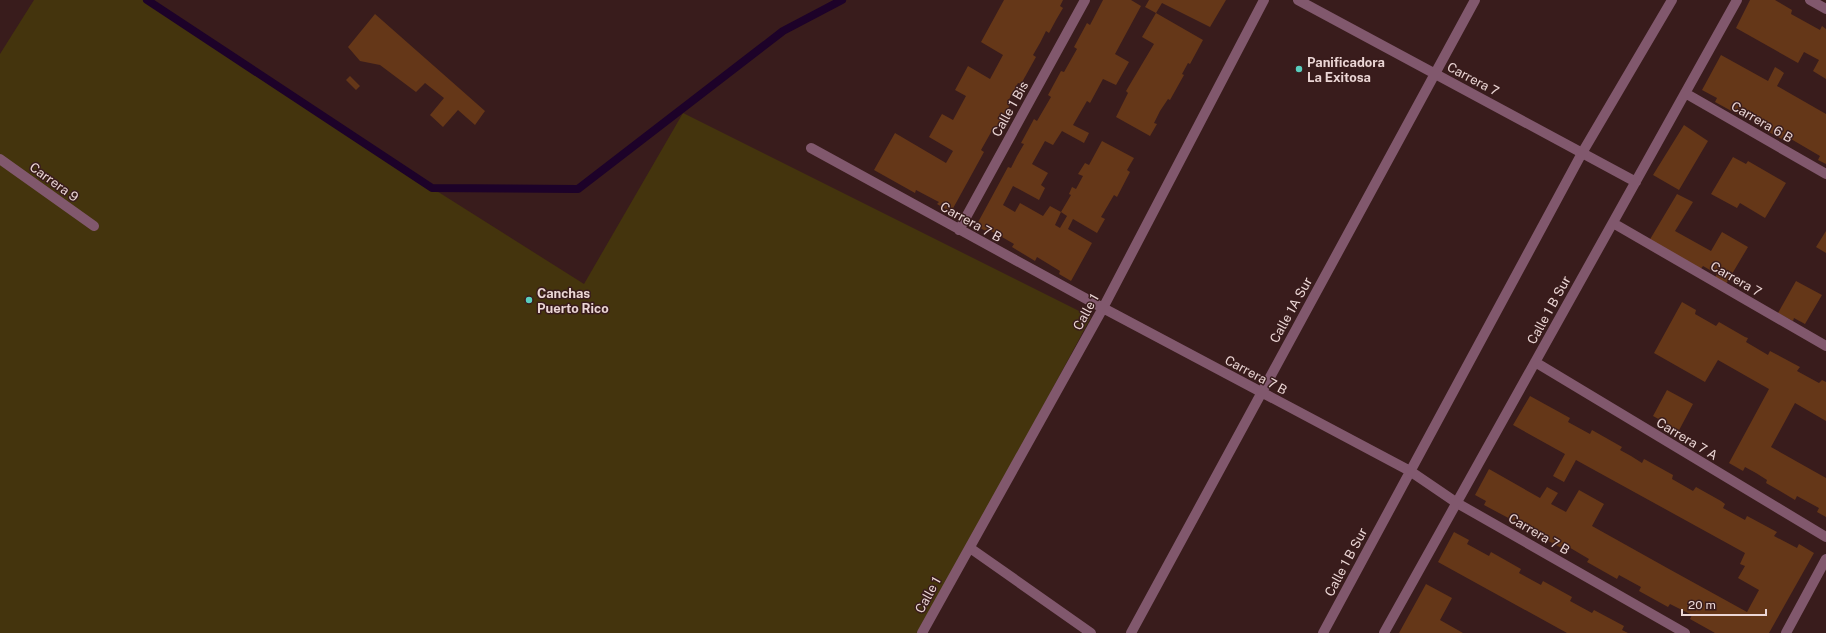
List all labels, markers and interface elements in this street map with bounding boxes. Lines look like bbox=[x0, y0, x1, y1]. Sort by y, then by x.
place label: Panificadora La Exitosa bbox=[1307, 55, 1385, 85]
street label: Carrera 7 bbox=[1445, 59, 1502, 99]
marker: Panificadora La Exitosa bbox=[1294, 64, 1304, 74]
street label: Calle 1 Bis bbox=[989, 79, 1031, 139]
street label: Carrera 6 B bbox=[1729, 98, 1795, 146]
street label: Carrera 9 bbox=[27, 159, 81, 205]
street label: Carrera 7 B bbox=[937, 199, 1005, 245]
street label: Carrera 7 bbox=[1708, 258, 1764, 300]
street label: Calle 1 B Sur bbox=[1524, 273, 1574, 347]
street label: Calle 1A Sur bbox=[1267, 274, 1315, 346]
place label: Canchas Puerto Rico bbox=[537, 286, 609, 316]
street label: Calle 1 bbox=[1070, 291, 1102, 333]
marker: Canchas Puerto Rico bbox=[524, 295, 534, 305]
street label: Carrera 7 B bbox=[1222, 352, 1290, 398]
street label: Carrera 7 A bbox=[1654, 415, 1720, 463]
street label: Carrera 7 B bbox=[1506, 510, 1572, 558]
street label: Calle 1 B Sur bbox=[1322, 525, 1370, 599]
street label: Calle 1 bbox=[912, 574, 944, 616]
scale bar bbox=[1682, 591, 1766, 617]
text: 20 m bbox=[1688, 598, 1716, 612]

